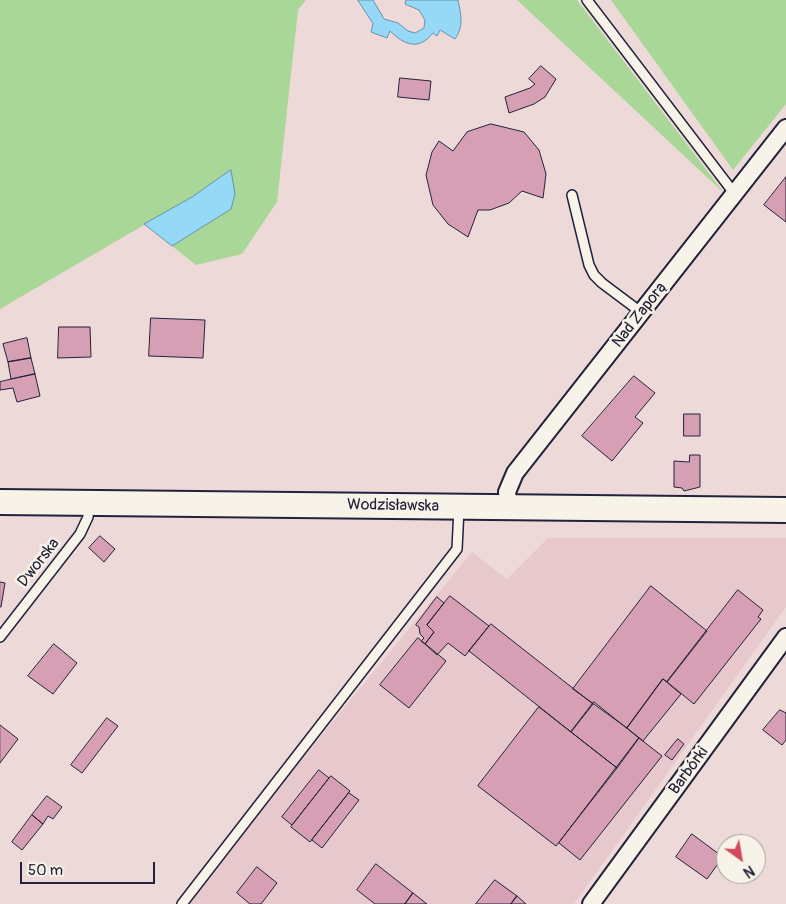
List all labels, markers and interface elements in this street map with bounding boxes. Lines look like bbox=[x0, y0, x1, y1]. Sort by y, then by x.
street label: Nad Zaporą bbox=[608, 278, 672, 352]
street label: Wodzisławska bbox=[347, 496, 439, 516]
street label: Dworska bbox=[14, 535, 64, 591]
street label: Barbórki bbox=[665, 743, 713, 799]
north arrow bbox=[716, 834, 766, 884]
scale bar bbox=[22, 852, 158, 884]
text: 50 m bbox=[28, 861, 63, 880]
text: N bbox=[740, 862, 757, 881]

